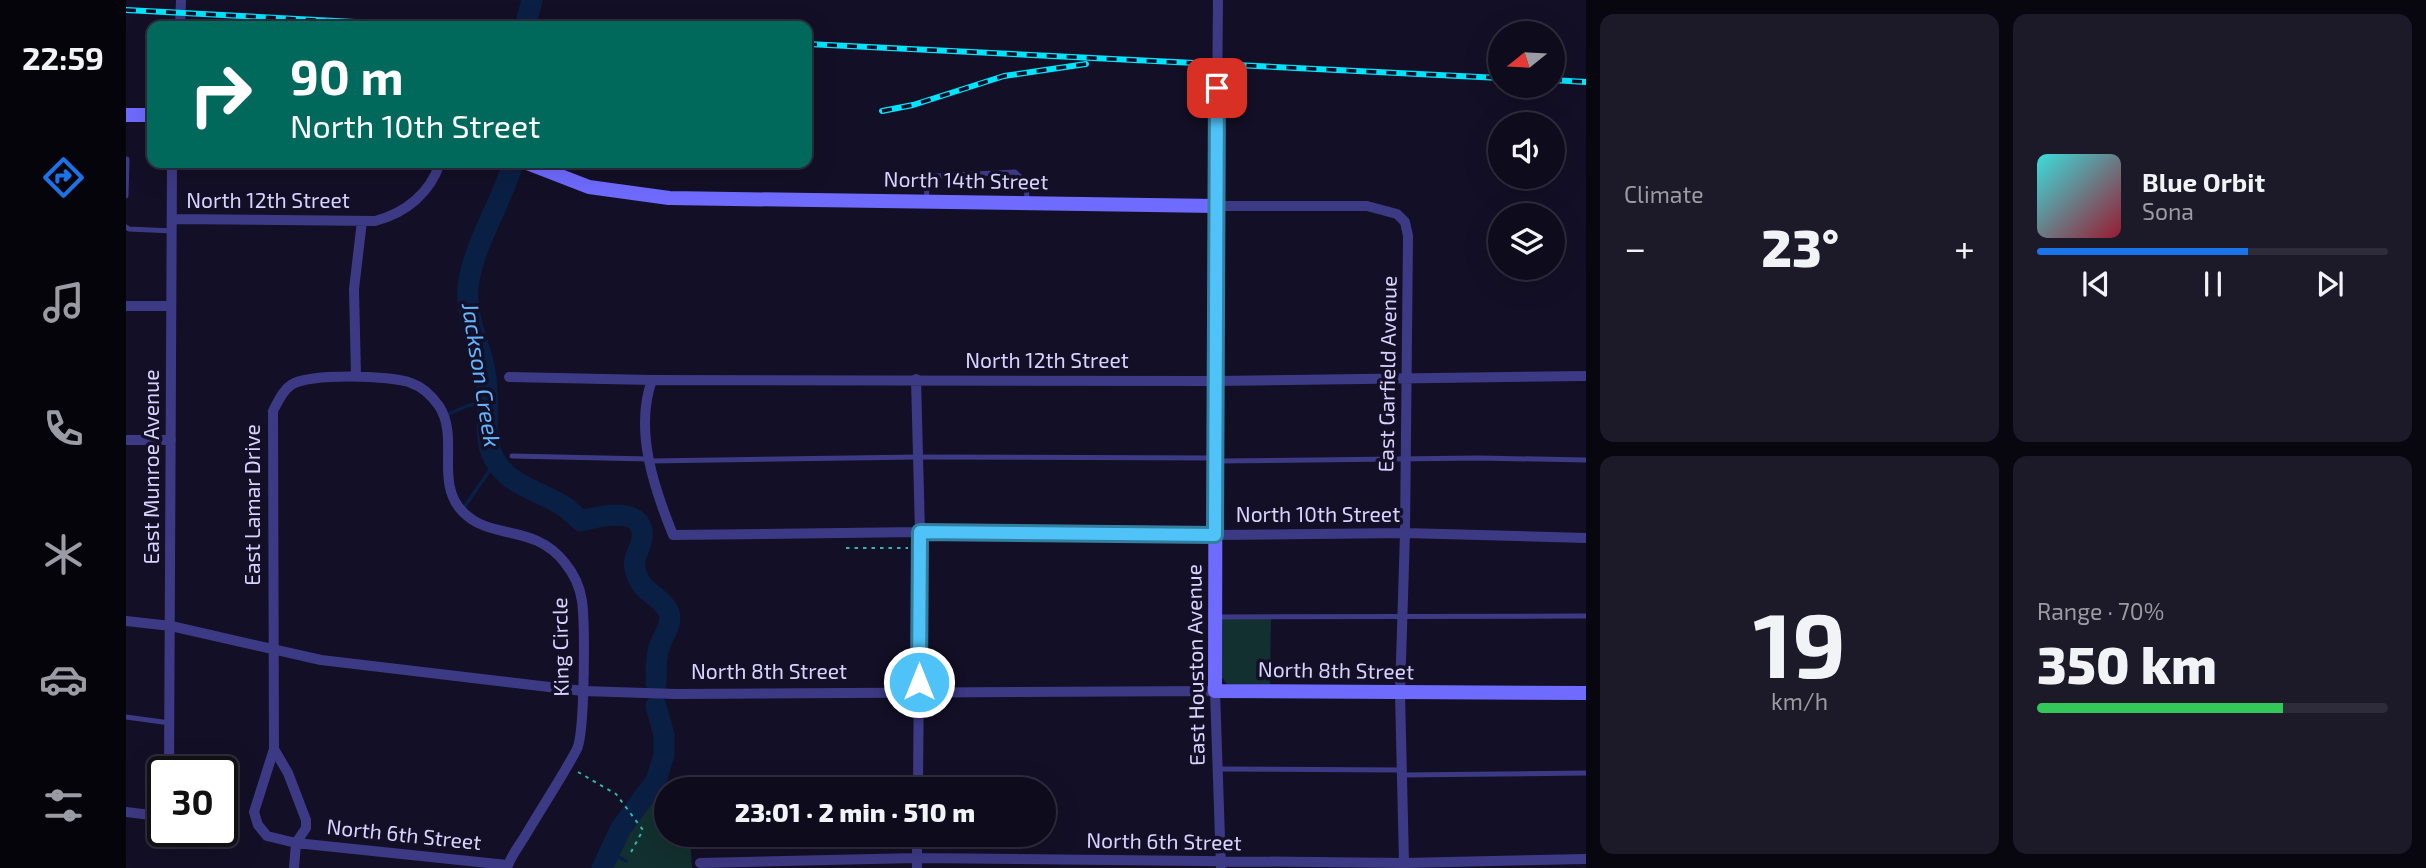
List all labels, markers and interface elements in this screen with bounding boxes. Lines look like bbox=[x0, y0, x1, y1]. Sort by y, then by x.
north arrow bbox=[1488, 21, 1564, 98]
map controls bbox=[1488, 21, 1565, 280]
text: 22:59 bbox=[22, 38, 104, 76]
text: 90 m bbox=[290, 46, 404, 105]
icon: right bbox=[175, 49, 266, 140]
pin bbox=[1187, 58, 1247, 118]
icon: arrive bbox=[1198, 69, 1236, 107]
text: North 10th Street bbox=[290, 106, 540, 144]
button: sound bbox=[1488, 112, 1565, 189]
icon: directions bbox=[39, 153, 88, 202]
street label: North 14th Street bbox=[884, 166, 1049, 193]
text: Blue Orbit bbox=[2142, 166, 2265, 197]
text: Climate bbox=[1624, 180, 1704, 208]
street label: North 12th Street bbox=[186, 187, 350, 212]
text: Sona bbox=[2142, 197, 2194, 225]
button: layers bbox=[1488, 203, 1565, 280]
text: 23° bbox=[1761, 215, 1839, 277]
text: − bbox=[1624, 224, 1646, 270]
text: + bbox=[1954, 224, 1975, 270]
icon: previous bbox=[2077, 265, 2115, 303]
icon: pause bbox=[2194, 265, 2232, 303]
icon: next bbox=[2311, 265, 2349, 303]
street label: East Garfield Avenue bbox=[1372, 275, 1401, 472]
icon: music bbox=[39, 278, 88, 327]
water label: Jackson Creek bbox=[457, 300, 507, 449]
street label: North 12th Street bbox=[965, 347, 1129, 372]
street label: East Munroe Avenue bbox=[138, 369, 163, 565]
icon: phone bbox=[39, 404, 88, 453]
street label: East Lamar Drive bbox=[239, 424, 264, 586]
street label: North 10th Street bbox=[1236, 501, 1400, 526]
icon: climate bbox=[39, 530, 88, 579]
street label: East Houston Avenue bbox=[1180, 564, 1209, 766]
text: 19 bbox=[1753, 587, 1846, 696]
street label: King Circle bbox=[546, 597, 573, 697]
text: Range · 70% bbox=[2037, 597, 2164, 625]
text: 350 km bbox=[2037, 632, 2217, 694]
position arrow bbox=[882, 645, 956, 719]
icon: car bbox=[39, 655, 88, 704]
street label: North 8th Street bbox=[1258, 656, 1414, 683]
street label: North 8th Street bbox=[691, 658, 847, 683]
text: km/h bbox=[1771, 687, 1828, 715]
speed limit sign: 30 bbox=[147, 756, 238, 847]
icon: filters bbox=[39, 781, 88, 830]
text: 23:01 · 2 min · 510 m bbox=[735, 796, 975, 827]
street label: North 6th Street bbox=[326, 813, 483, 854]
street label: North 6th Street bbox=[1086, 827, 1242, 854]

